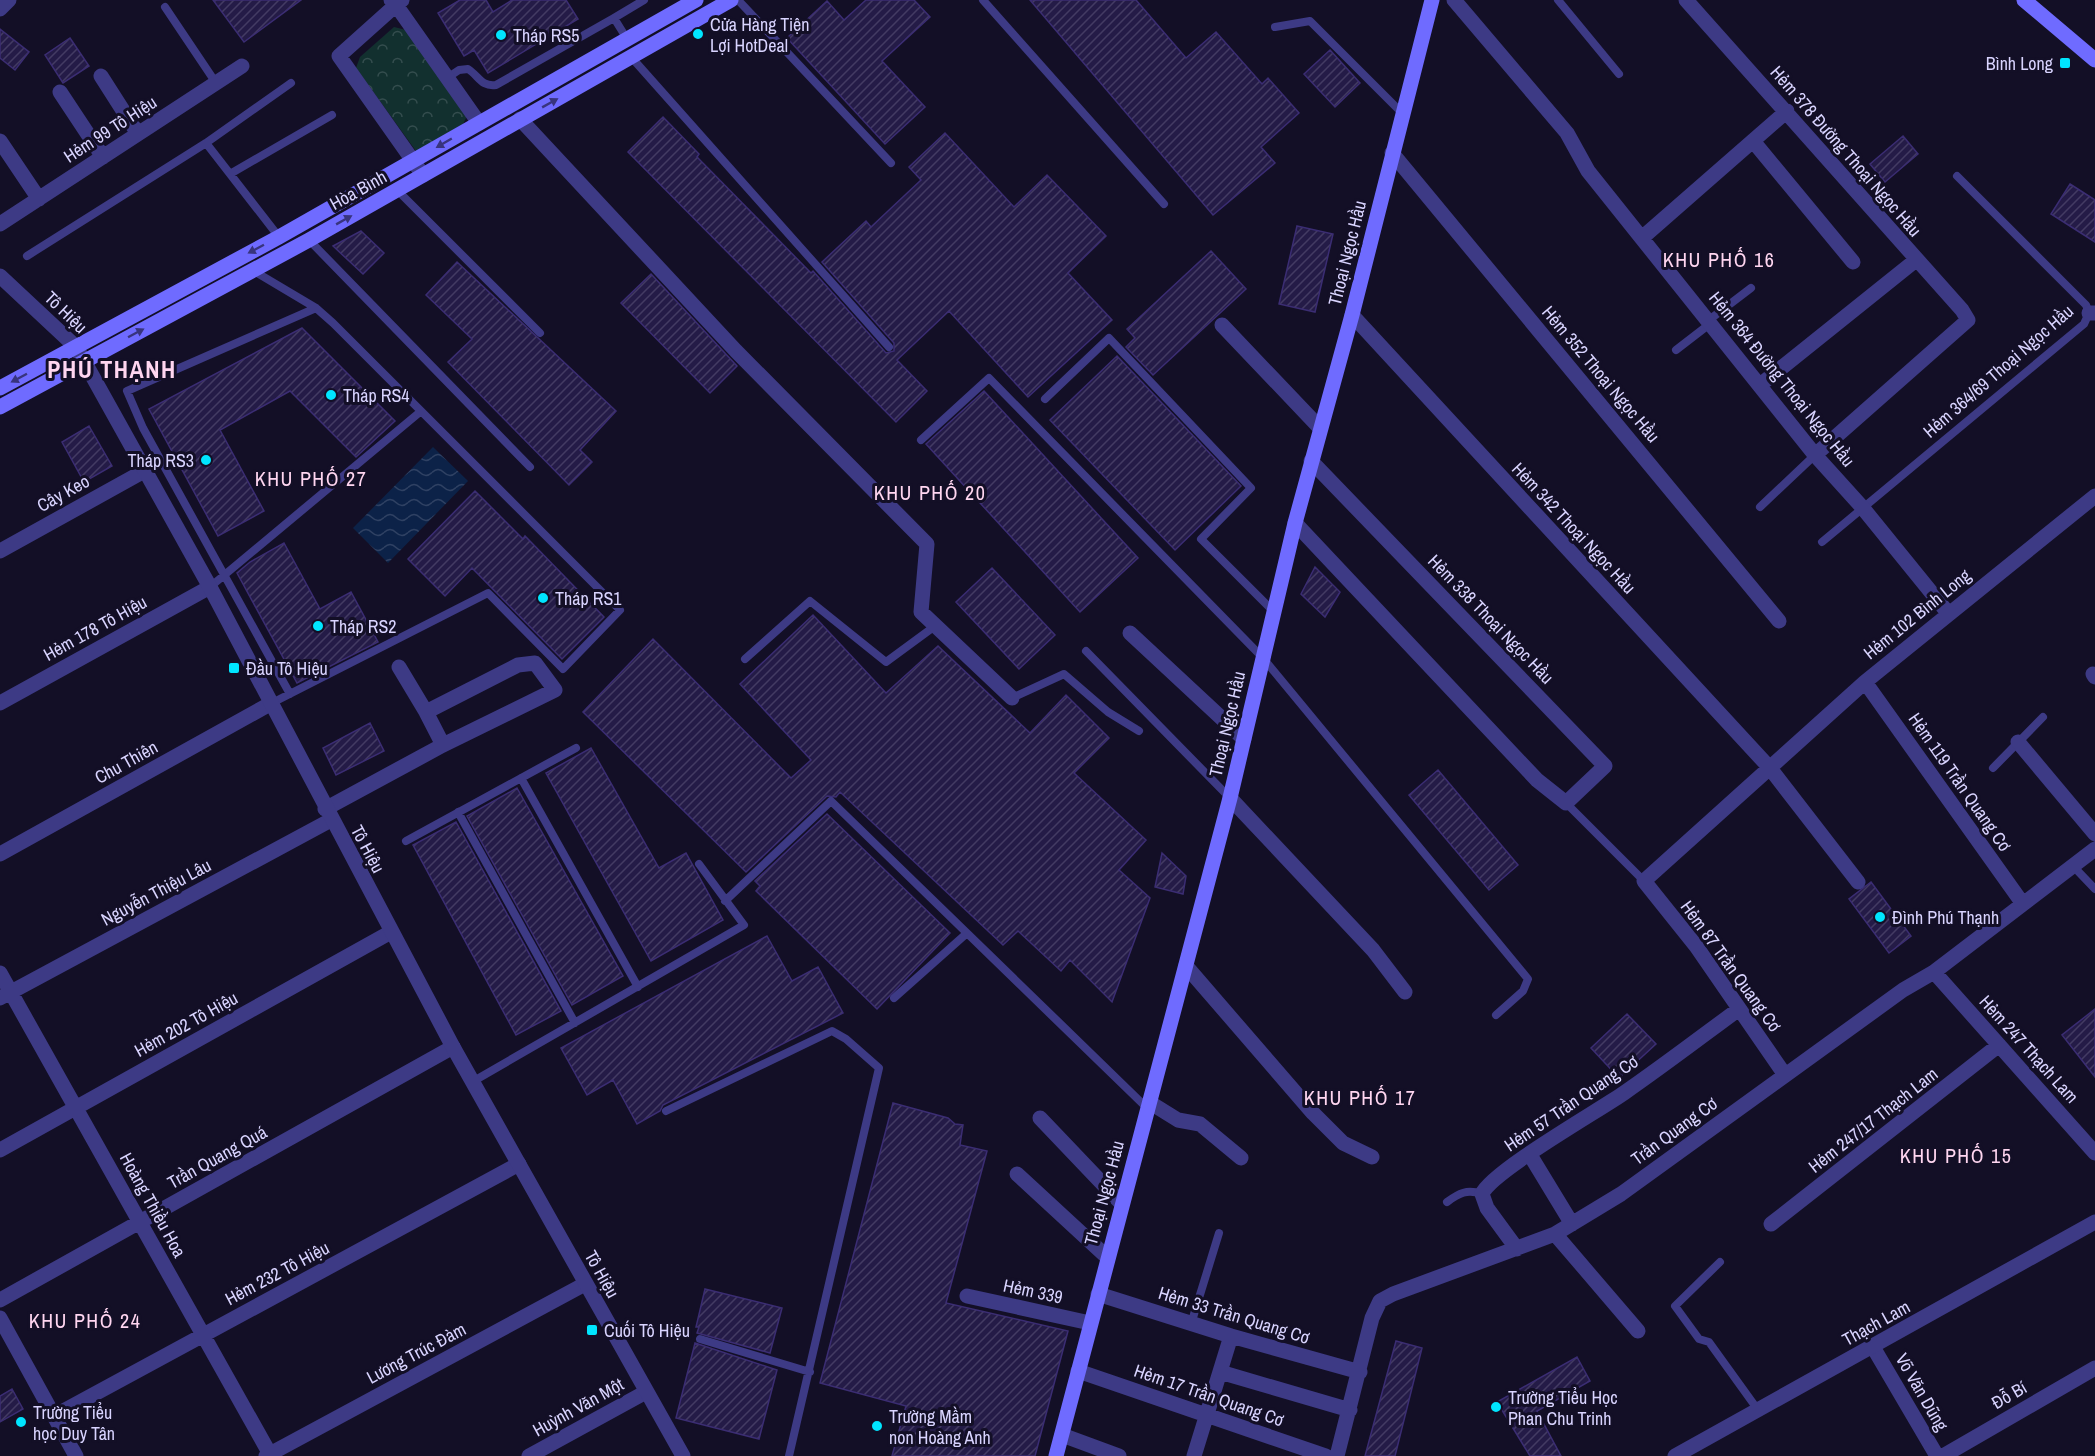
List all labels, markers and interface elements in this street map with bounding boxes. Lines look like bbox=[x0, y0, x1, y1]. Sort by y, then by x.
place label: Cửa Hàng Tiện Lợi HotDeal bbox=[710, 12, 810, 58]
place label: Tháp RS5 bbox=[513, 23, 579, 48]
marker: Cửa Hàng Tiện Lợi HotDeal bbox=[691, 27, 705, 41]
marker: Tháp RS5 bbox=[494, 28, 508, 42]
place label: Bình Long bbox=[1986, 51, 2054, 76]
marker: Bình Long bbox=[2058, 56, 2072, 70]
street label: Hẻm 378 Đường Thoại Ngọc Hầu bbox=[1765, 60, 1927, 242]
street label: Hẻm 99 Tô Hiệu bbox=[59, 90, 161, 168]
one-way arrow bbox=[542, 98, 559, 108]
one-way arrow bbox=[436, 138, 452, 149]
street label: Hòa Bình bbox=[325, 164, 391, 216]
street label: Thoại Ngọc Hầu bbox=[1322, 198, 1372, 308]
one-way arrow bbox=[336, 215, 353, 225]
one-way arrow bbox=[247, 244, 264, 254]
district label: KHU PHỐ 16 bbox=[1663, 246, 1775, 273]
street label: Tô Hiệu bbox=[39, 285, 93, 339]
street label: Hẻm 364 Đường Thoại Ngọc Hầu bbox=[1703, 286, 1861, 472]
street label: Hẻm 364/69 Thoại Ngọc Hầu bbox=[1917, 299, 2079, 443]
street label: Hẻm 352 Thoại Ngọc Hầu bbox=[1536, 300, 1666, 448]
one-way arrow bbox=[127, 328, 144, 338]
district label: PHÚ THẠNH bbox=[47, 353, 177, 385]
one-way arrow bbox=[11, 373, 28, 383]
place label: Tháp RS4 bbox=[343, 383, 409, 408]
marker: Tháp RS4 bbox=[324, 388, 338, 402]
place label: Tháp RS3 bbox=[128, 448, 194, 473]
marker: Tháp RS3 bbox=[199, 453, 213, 467]
street label: Hẻm 342 Thoại Ngọc Hầu bbox=[1506, 457, 1642, 599]
district label: KHU PHỐ 27 bbox=[255, 465, 367, 492]
street label: Cây Keo bbox=[32, 468, 94, 518]
district label: KHU PHỐ 20 bbox=[874, 479, 986, 506]
street label: Hẻm 338 Thoại Ngọc Hầu bbox=[1423, 549, 1559, 689]
street label: Hẻm 102 Bình Long bbox=[1858, 562, 1976, 665]
place label: Tháp RS1 bbox=[555, 586, 622, 611]
street label: Hẻm 178 Tô Hiệu bbox=[39, 589, 151, 667]
marker: Tháp RS1 bbox=[536, 591, 550, 605]
place label: Tháp RS2 bbox=[330, 614, 396, 639]
marker: Tháp RS2 bbox=[311, 619, 325, 633]
place label: Đầu Tô Hiệu bbox=[246, 656, 328, 681]
marker: Đầu Tô Hiệu bbox=[227, 661, 241, 675]
street label: Thoại Ngọc Hầu bbox=[1203, 669, 1251, 779]
street label: Hẻm 119 Trần Quang Cơ bbox=[1903, 708, 2017, 856]
street label: Chu Thiên bbox=[90, 734, 162, 790]
street label: Tô Hiệu bbox=[345, 821, 391, 877]
street label: Nguyễn Thiệu Lâu bbox=[97, 853, 215, 931]
street label: Hẻm 87 Trần Quang Cơ bbox=[1675, 895, 1787, 1037]
place label: Đình Phú Thạnh bbox=[1892, 905, 1999, 930]
marker: Đình Phú Thạnh bbox=[1873, 910, 1887, 924]
street label: Hẻm 202 Tô Hiệu bbox=[130, 985, 242, 1063]
street label: Hẻm 247 Thạch Lam bbox=[1974, 990, 2084, 1108]
street label: Hẻm 57 Trần Quang Cơ bbox=[1499, 1049, 1643, 1157]
street label: Hẻm 247/17 Thạch Lam bbox=[1803, 1061, 1943, 1179]
district label: KHU PHỐ 17 bbox=[1304, 1084, 1416, 1111]
street label: Trần Quang Cơ bbox=[1626, 1091, 1722, 1171]
street label: Trần Quang Quá bbox=[163, 1119, 271, 1195]
street label: Thoại Ngọc Hầu bbox=[1078, 1138, 1130, 1248]
district label: KHU PHỐ 15 bbox=[1900, 1142, 2012, 1169]
street label: Hoàng Thiều Hoa bbox=[114, 1148, 192, 1262]
street label: Hẻm 232 Tô Hiệu bbox=[221, 1235, 333, 1311]
street label: Tô Hiệu bbox=[579, 1246, 625, 1302]
street label: Hẻm 339 bbox=[1001, 1273, 1065, 1309]
street label: Hẻm 33 Trần Quang Cơ bbox=[1155, 1280, 1313, 1350]
street label: Thạch Lam bbox=[1838, 1294, 1914, 1352]
district label: KHU PHỐ 24 bbox=[29, 1307, 141, 1334]
street label: Lương Trúc Đàm bbox=[362, 1316, 470, 1390]
place label: Cuối Tô Hiệu bbox=[604, 1318, 690, 1343]
marker: Cuối Tô Hiệu bbox=[585, 1323, 599, 1337]
street label: Võ Văn Dũng bbox=[1890, 1349, 1955, 1436]
street label: Hẻm 17 Trần Quang Cơ bbox=[1131, 1358, 1287, 1432]
street label: Huỳnh Văn Một bbox=[528, 1372, 628, 1442]
street label: Đỗ Bí bbox=[1987, 1374, 2032, 1415]
place label: Trường Tiểu Học Phan Chu Trinh bbox=[1508, 1385, 1618, 1431]
place label: Trường Tiểu học Duy Tân bbox=[33, 1400, 115, 1446]
marker: Trường Tiểu Học Phan Chu Trinh bbox=[1489, 1400, 1503, 1414]
place label: Trường Mầm non Hoàng Anh bbox=[889, 1404, 991, 1450]
marker: Trường Tiểu học Duy Tân bbox=[14, 1415, 28, 1429]
marker: Trường Mầm non Hoàng Anh bbox=[870, 1419, 884, 1433]

